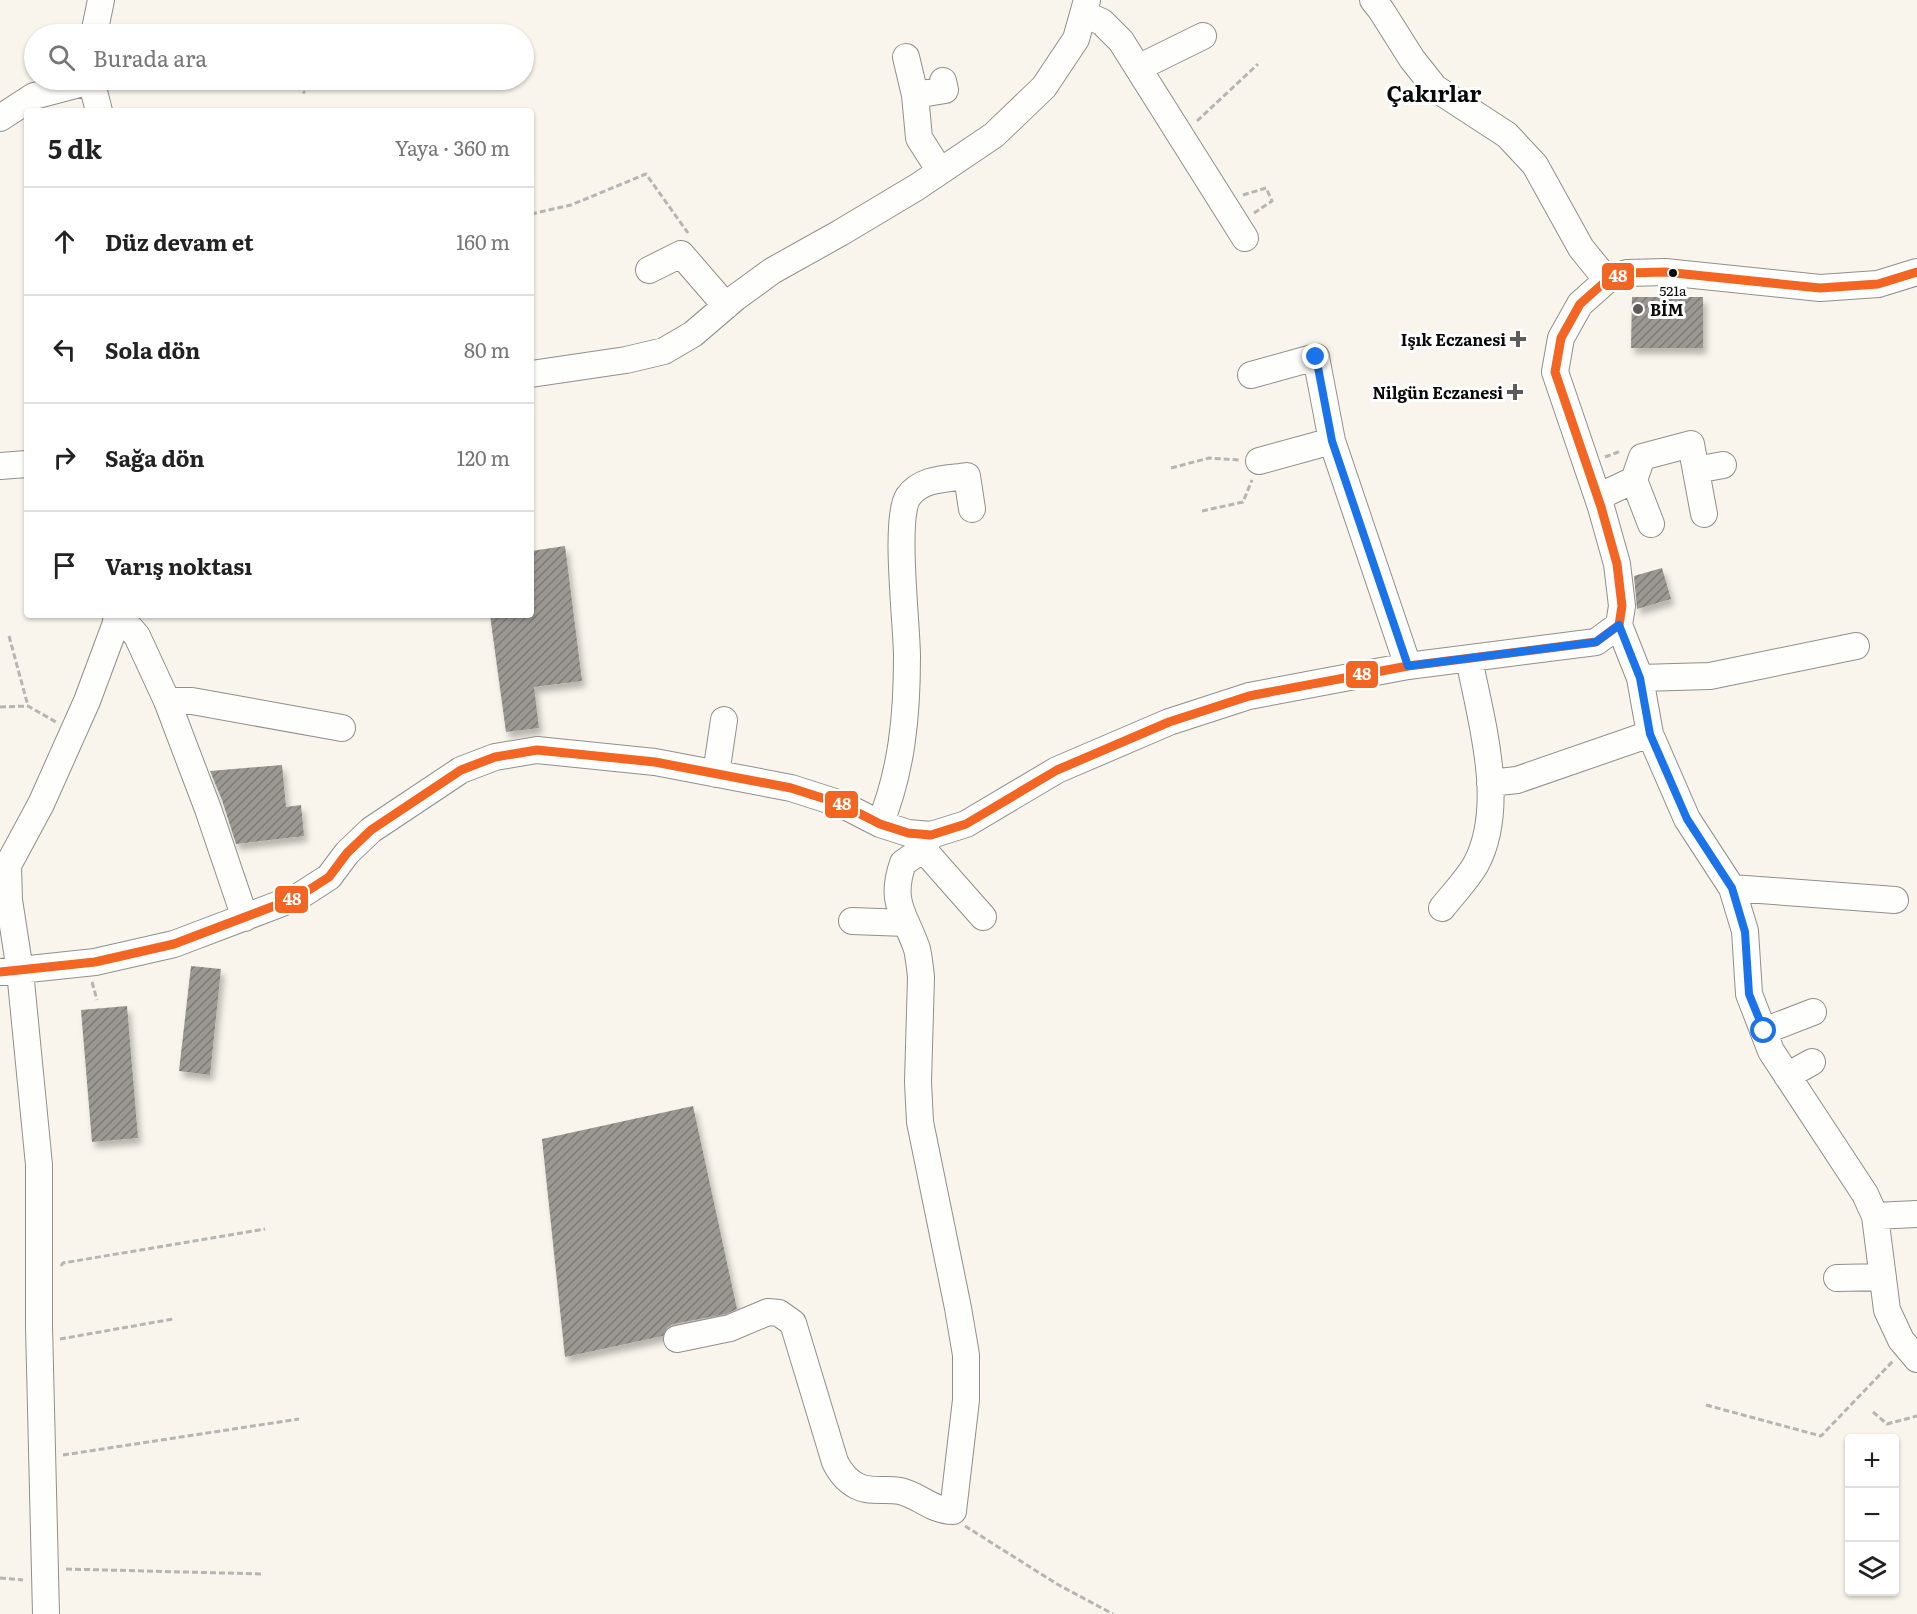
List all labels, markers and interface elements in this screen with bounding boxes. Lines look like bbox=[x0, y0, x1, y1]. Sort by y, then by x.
search box bbox=[24, 24, 534, 90]
icon: search bbox=[45, 41, 78, 74]
text: Burada ara bbox=[93, 41, 207, 74]
district label: Çakırlar bbox=[1387, 76, 1482, 109]
text: 5 dk bbox=[48, 128, 102, 167]
text: Yaya · 360 m bbox=[395, 132, 510, 162]
icon: ahead bbox=[48, 225, 81, 258]
text: Düz devam et bbox=[105, 225, 254, 258]
text: 160 m bbox=[456, 226, 510, 256]
line badge: 48 bbox=[1601, 262, 1635, 291]
text: 48 bbox=[1608, 263, 1628, 287]
marker: 521a bbox=[1667, 267, 1679, 279]
place label: 521a bbox=[1659, 280, 1687, 300]
place label: BİM bbox=[1650, 297, 1684, 321]
marker: BİM bbox=[1631, 302, 1645, 316]
place label: Işık Eczanesi bbox=[1401, 327, 1506, 351]
marker: Işık Eczanesi bbox=[1511, 332, 1525, 346]
icon: left bbox=[48, 333, 81, 366]
text: Sola dön bbox=[105, 333, 200, 366]
text: 80 m bbox=[464, 334, 510, 364]
route end bbox=[1302, 343, 1328, 369]
place label: Nilgün Eczanesi bbox=[1372, 380, 1503, 404]
marker: Nilgün Eczanesi bbox=[1508, 385, 1522, 399]
icon: right bbox=[48, 441, 81, 474]
text: Sağa dön bbox=[105, 441, 205, 474]
text: 120 m bbox=[457, 442, 510, 472]
icon: arrive bbox=[48, 549, 81, 582]
text: Varış noktası bbox=[105, 549, 252, 582]
line badge: 48 bbox=[1345, 660, 1379, 689]
text: 48 bbox=[1352, 661, 1372, 685]
line badge: 48 bbox=[824, 790, 859, 819]
text: 48 bbox=[832, 791, 852, 815]
line badge: 48 bbox=[274, 885, 309, 914]
text: 48 bbox=[282, 886, 302, 910]
route start bbox=[1750, 1017, 1776, 1043]
map controls bbox=[1845, 1434, 1899, 1596]
button: + bbox=[1845, 1434, 1899, 1488]
button: − bbox=[1845, 1488, 1899, 1542]
button: layers bbox=[1845, 1542, 1899, 1596]

